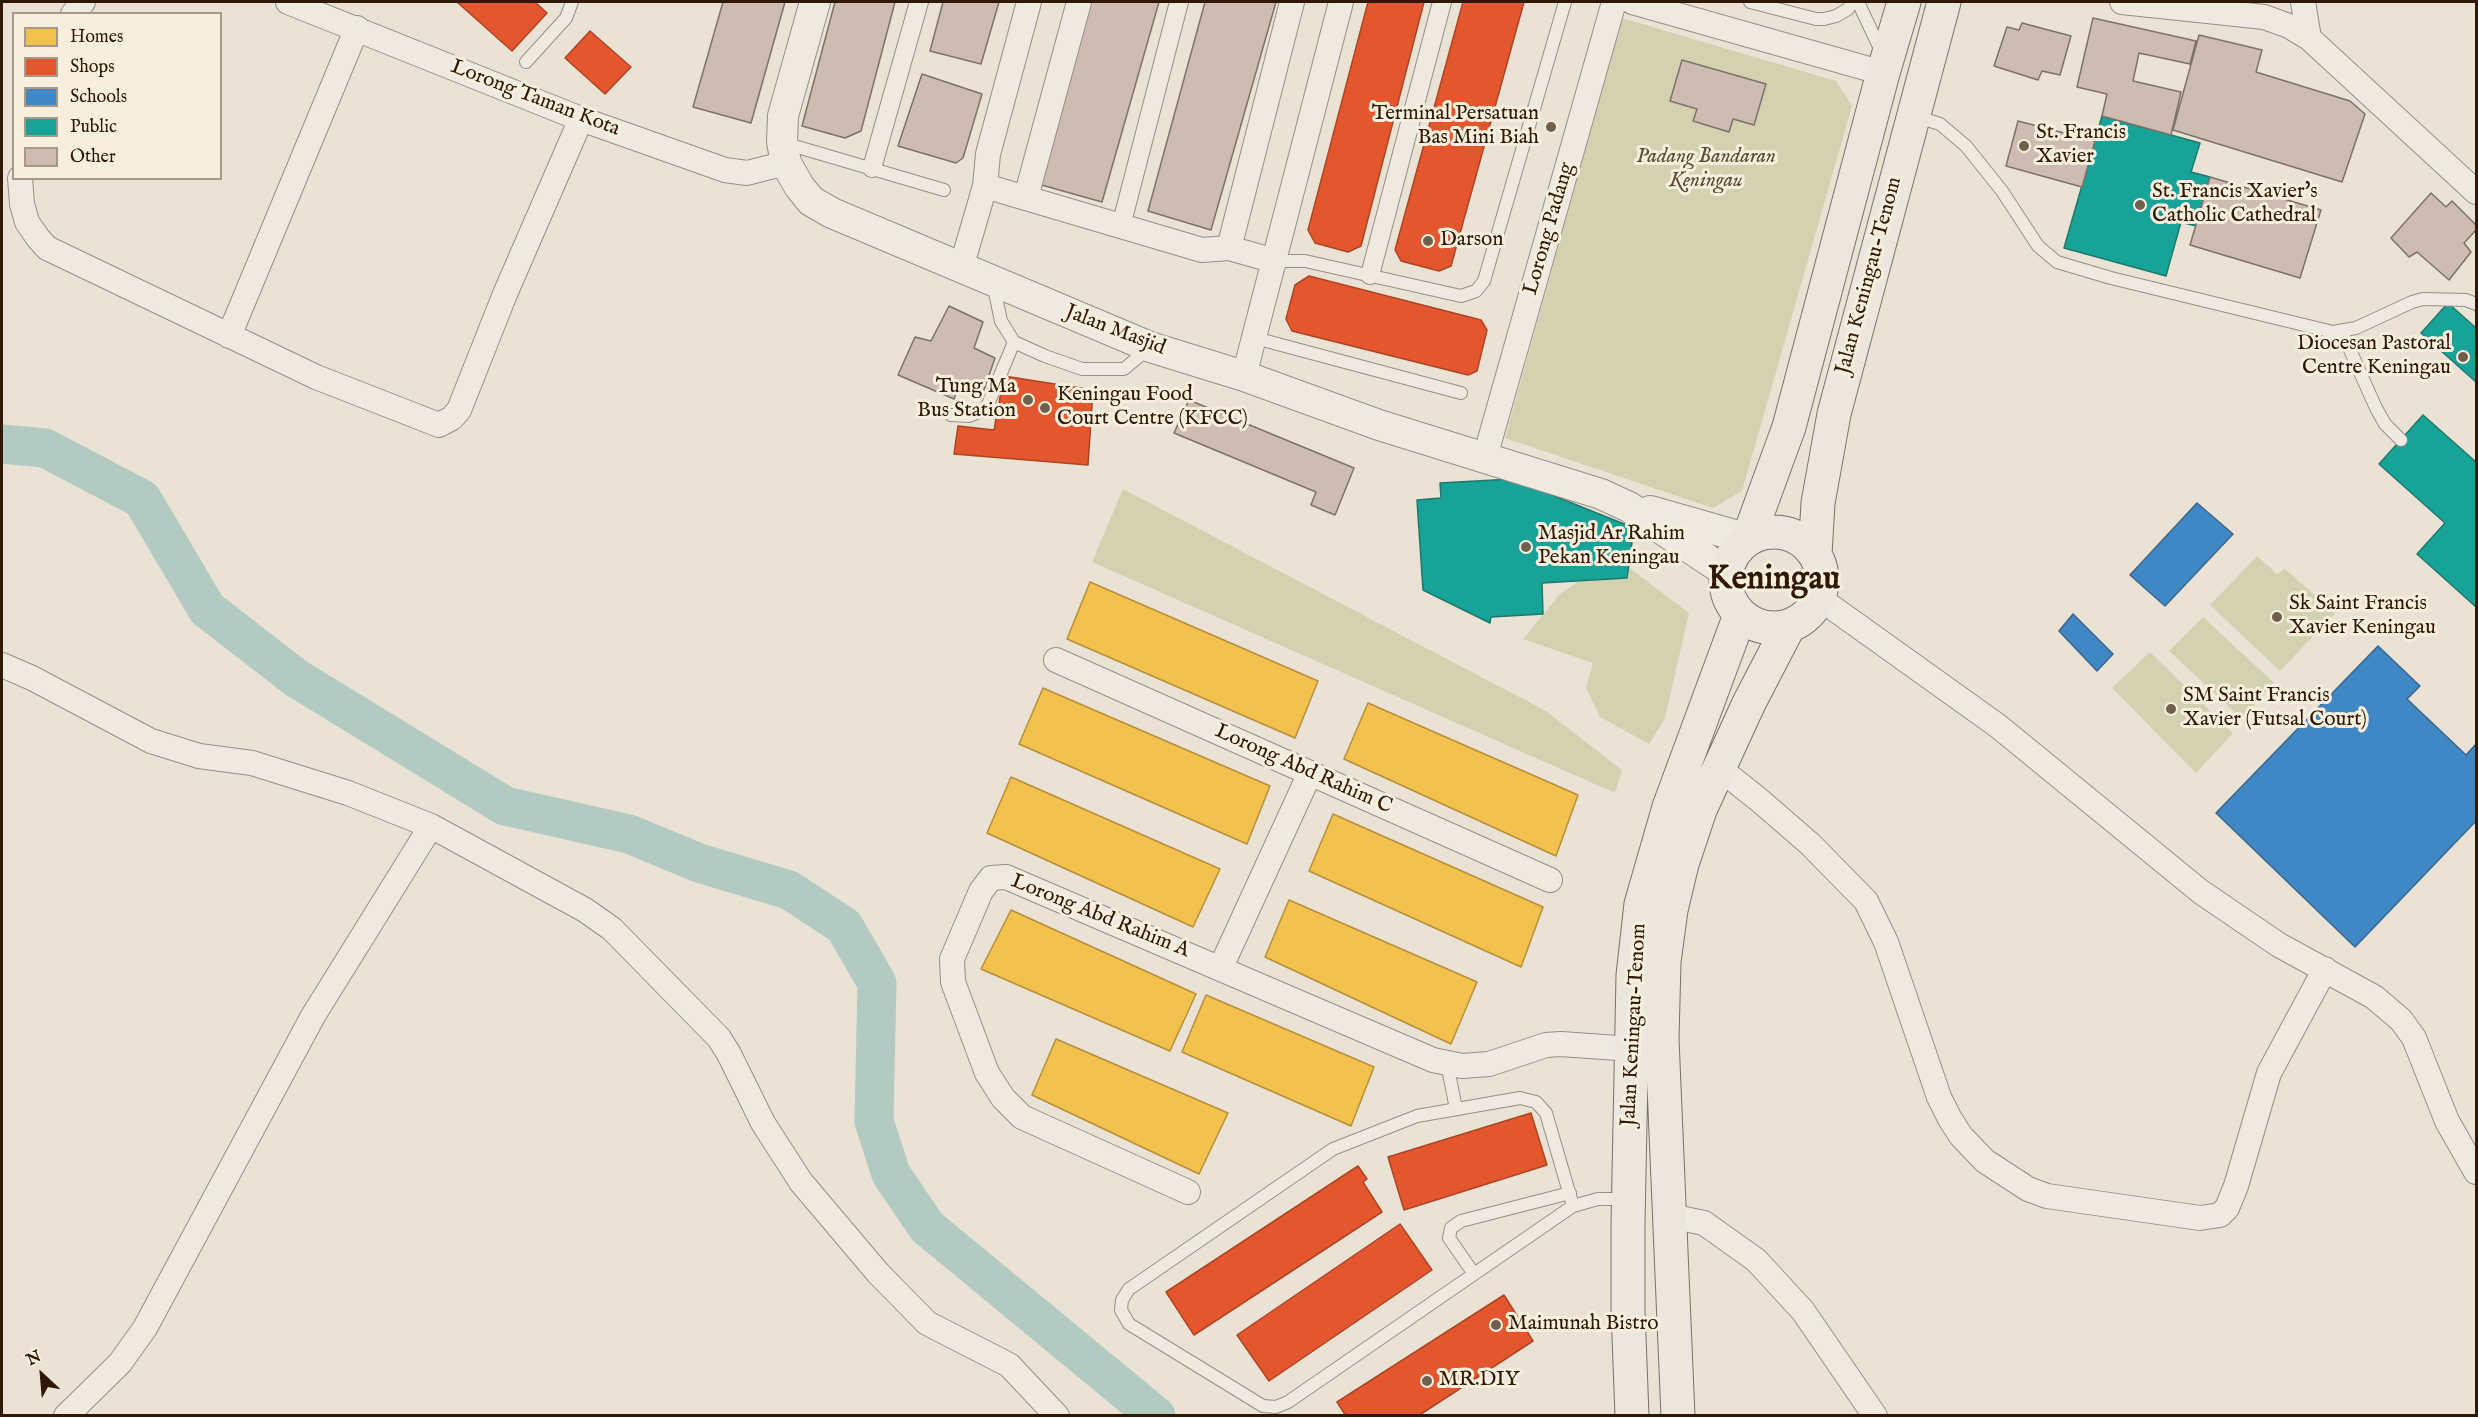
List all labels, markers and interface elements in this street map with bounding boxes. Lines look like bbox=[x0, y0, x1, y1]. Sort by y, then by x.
legend bbox=[12, 12, 222, 180]
text: Homes bbox=[70, 26, 123, 49]
street label: Lorong Taman Kota bbox=[447, 55, 623, 143]
text: Shops bbox=[70, 56, 115, 79]
text: Schools bbox=[70, 86, 127, 109]
place label: Terminal Persatuan Bas Mini Biah bbox=[1372, 102, 1539, 152]
text: Public bbox=[70, 116, 117, 139]
marker: Terminal Persatuan Bas Mini Biah bbox=[1544, 120, 1558, 134]
place label: St. Francis Xavier bbox=[2036, 121, 2126, 171]
marker: St. Francis Xavier bbox=[2017, 139, 2031, 153]
park label: Padang Bandaran Keningau bbox=[1636, 145, 1776, 195]
text: Other bbox=[70, 146, 116, 169]
street label: Lorong Padang bbox=[1519, 160, 1581, 298]
street label: Jalan Keningau-Tenom bbox=[1831, 174, 1909, 378]
place label: St. Francis Xavier's Catholic Cathedral bbox=[2152, 180, 2318, 230]
marker: St. Francis Xavier's Catholic Cathedral bbox=[2133, 198, 2147, 212]
place label: Darson bbox=[1440, 228, 1503, 254]
marker: Darson bbox=[1421, 234, 1435, 248]
street label: Jalan Masjid bbox=[1061, 300, 1169, 362]
place label: Diocesan Pastoral Centre Keningau bbox=[2297, 332, 2451, 382]
marker: Diocesan Pastoral Centre Keningau bbox=[2456, 350, 2470, 364]
place label: Tung Ma Bus Station bbox=[917, 375, 1016, 425]
place label: Keningau Food Court Centre (KFCC) bbox=[1057, 383, 1248, 433]
marker: Tung Ma Bus Station bbox=[1021, 393, 1035, 407]
marker: Keningau Food Court Centre (KFCC) bbox=[1038, 401, 1052, 415]
place label: Masjid Ar Rahim Pekan Keningau bbox=[1538, 522, 1685, 572]
marker: Masjid Ar Rahim Pekan Keningau bbox=[1519, 540, 1533, 554]
district label: Keningau bbox=[1708, 561, 1840, 601]
place label: Sk Saint Francis Xavier Keningau bbox=[2289, 592, 2436, 642]
marker: Sk Saint Francis Xavier Keningau bbox=[2270, 610, 2284, 624]
place label: SM Saint Francis Xavier (Futsal Court) bbox=[2183, 684, 2367, 734]
marker: SM Saint Francis Xavier (Futsal Court) bbox=[2164, 702, 2178, 716]
street label: Lorong Abd Rahim C bbox=[1211, 720, 1395, 820]
street label: Lorong Abd Rahim A bbox=[1007, 870, 1193, 964]
street label: Jalan Keningau-Tenom bbox=[1617, 923, 1653, 1127]
place label: Maimunah Bistro bbox=[1508, 1312, 1659, 1338]
marker: Maimunah Bistro bbox=[1489, 1318, 1503, 1332]
north arrow bbox=[12, 1345, 72, 1405]
text: N bbox=[24, 1347, 45, 1371]
place label: MR.DIY bbox=[1439, 1368, 1519, 1394]
marker: MR.DIY bbox=[1420, 1374, 1434, 1388]

